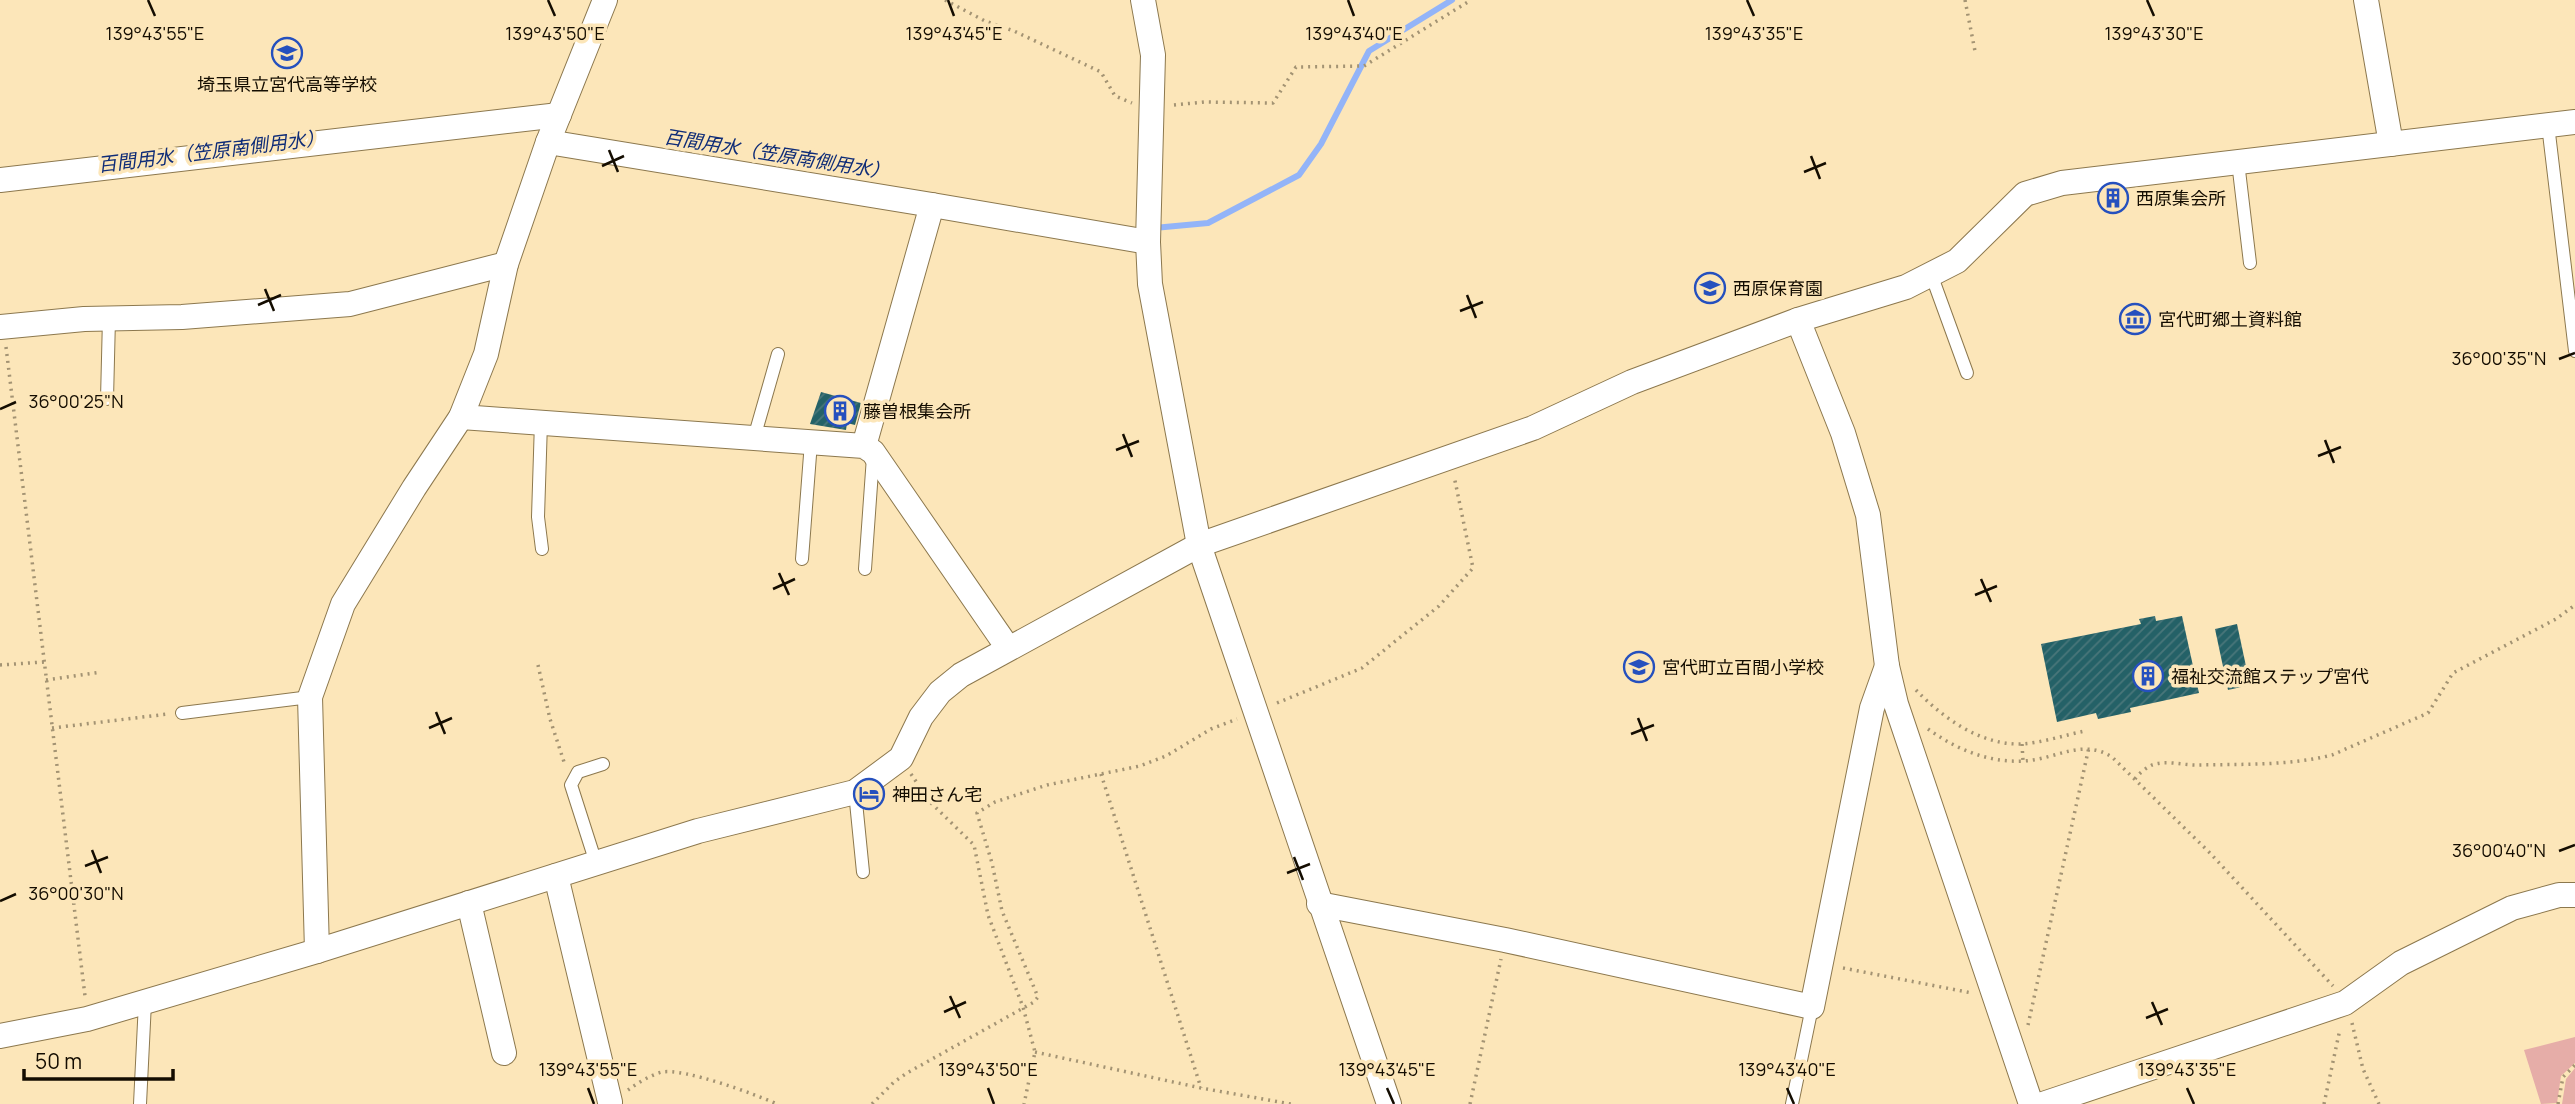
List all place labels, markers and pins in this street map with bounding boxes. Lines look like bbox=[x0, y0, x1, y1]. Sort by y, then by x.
school or university icon: 埼玉県立宮代高等学校 bbox=[270, 36, 304, 70]
place label: 埼玉県立宮代高等学校 bbox=[197, 72, 377, 96]
building icon: 西原集会所 bbox=[2096, 181, 2130, 215]
place label: 西原集会所 bbox=[2136, 186, 2226, 210]
school or university icon: 西原保育園 bbox=[1693, 271, 1727, 305]
place label: 西原保育園 bbox=[1733, 276, 1823, 300]
museum icon: 宮代町郷土資料館 bbox=[2118, 302, 2152, 336]
place label: 宮代町郷土資料館 bbox=[2158, 307, 2302, 331]
building icon: 藤曽根集会所 bbox=[823, 394, 857, 428]
place label: 藤曽根集会所 bbox=[863, 399, 971, 423]
school or university icon: 宮代町立百間小学校 bbox=[1622, 650, 1656, 684]
place label: 宮代町立百間小学校 bbox=[1662, 655, 1824, 679]
building icon: 福祉交流館ステップ宮代 bbox=[2131, 659, 2165, 693]
place label: 福祉交流館ステップ宮代 bbox=[2171, 664, 2369, 688]
hotel icon: 神田さん宅 bbox=[852, 777, 886, 811]
place label: 神田さん宅 bbox=[892, 782, 982, 806]

